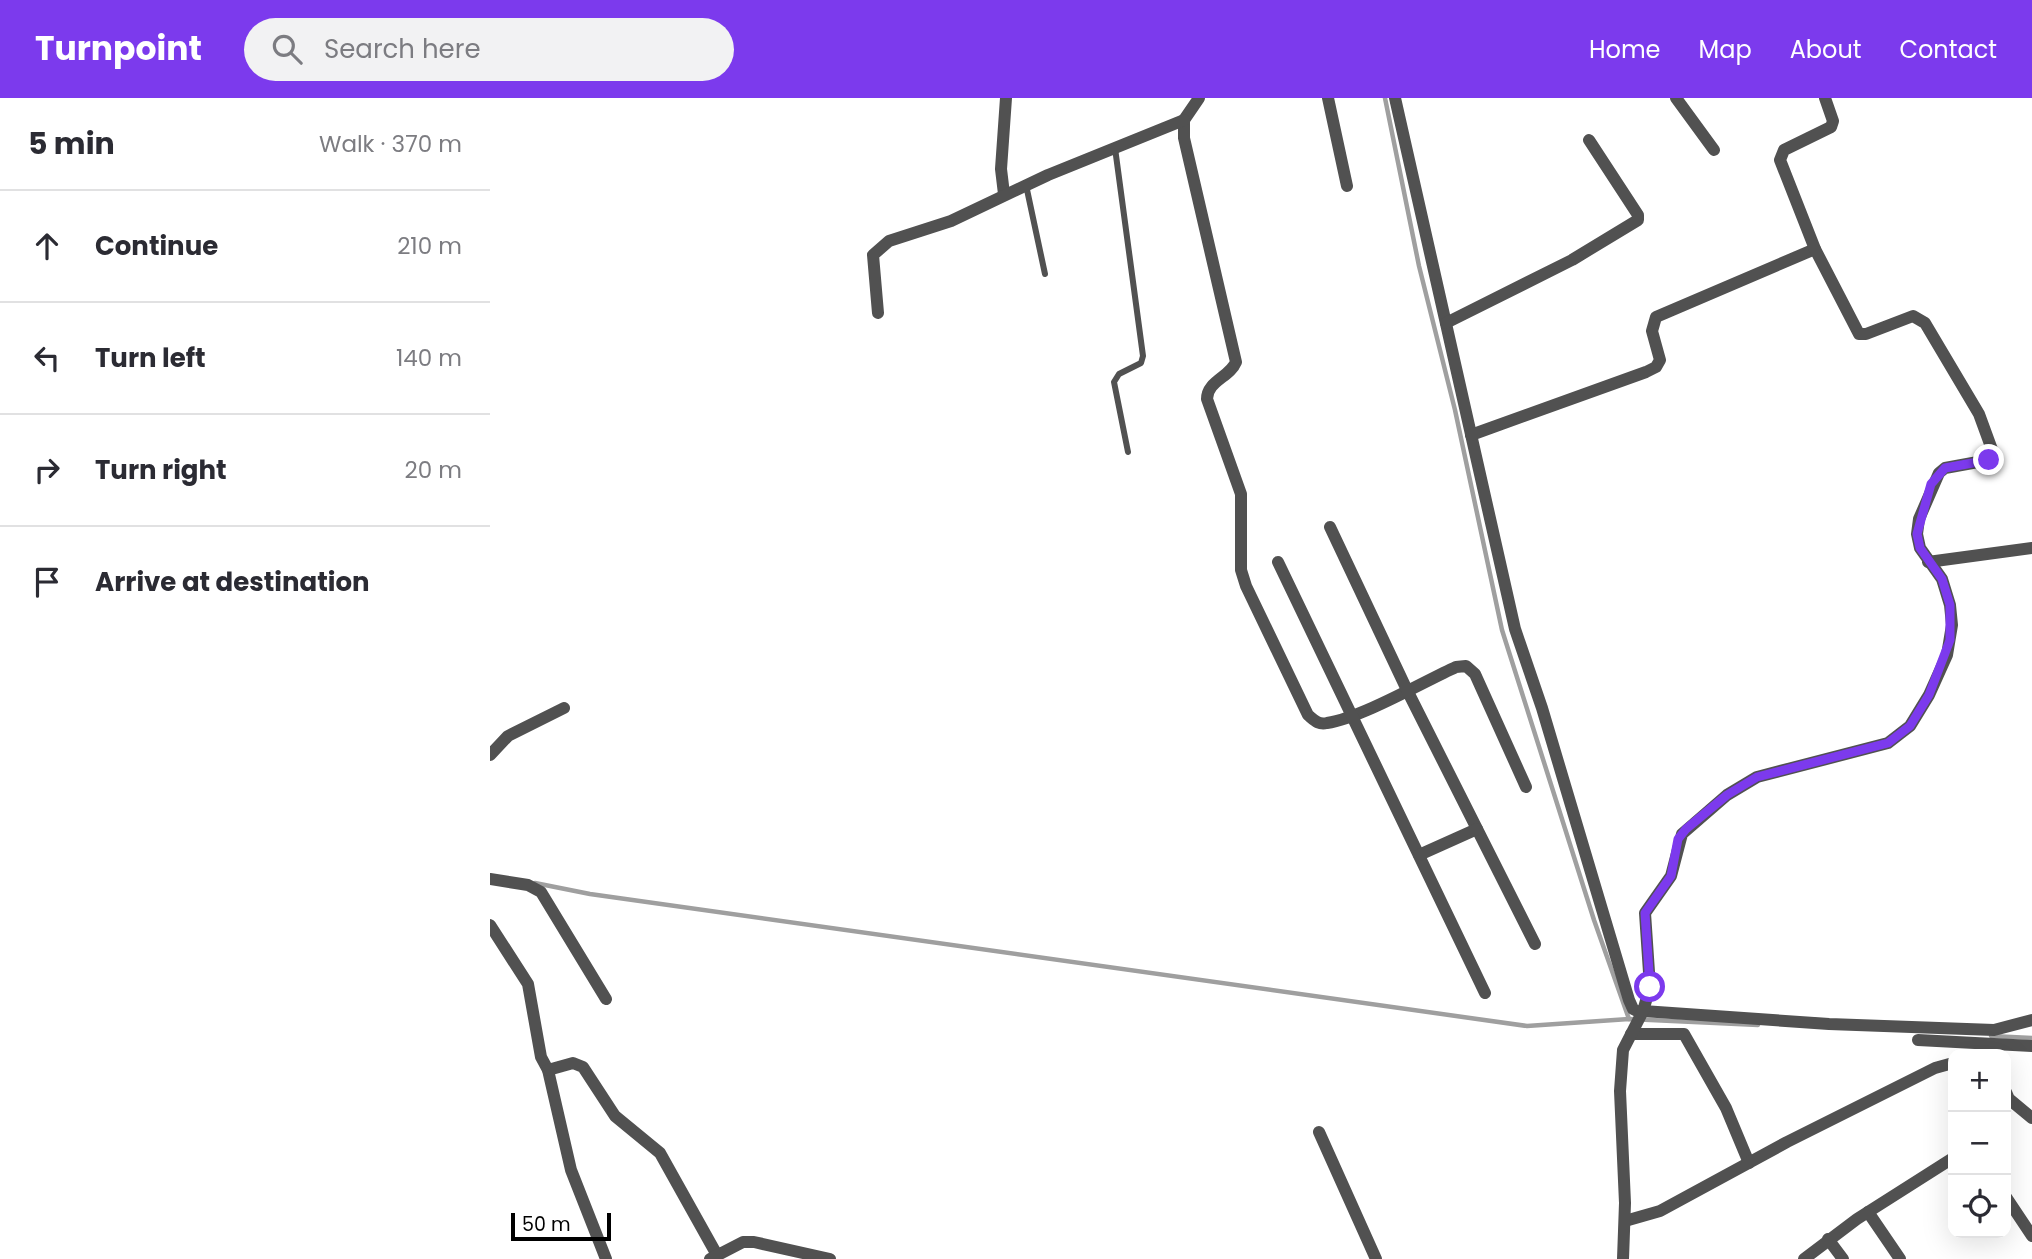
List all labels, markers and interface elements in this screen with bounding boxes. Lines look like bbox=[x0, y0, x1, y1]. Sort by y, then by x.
search box bbox=[244, 18, 734, 81]
text: Turnpoint bbox=[35, 25, 202, 72]
icon: search bbox=[268, 30, 306, 68]
text: Search here bbox=[324, 31, 481, 67]
text: Home bbox=[1589, 33, 1661, 66]
text: Map bbox=[1699, 33, 1752, 66]
text: About bbox=[1790, 33, 1861, 66]
text: Contact bbox=[1899, 33, 1997, 66]
text: 5 min bbox=[28, 122, 115, 165]
text: Walk · 370 m bbox=[319, 128, 462, 160]
icon: ahead bbox=[28, 227, 66, 265]
text: Continue bbox=[95, 228, 218, 264]
text: 210 m bbox=[397, 230, 462, 262]
icon: left bbox=[28, 339, 66, 377]
text: Turn left bbox=[95, 340, 206, 376]
text: 140 m bbox=[396, 342, 462, 374]
route end bbox=[1973, 444, 2004, 475]
icon: right bbox=[28, 451, 66, 489]
text: Turn right bbox=[95, 452, 227, 488]
text: 20 m bbox=[404, 454, 462, 486]
icon: arrive bbox=[28, 563, 66, 601]
text: Arrive at destination bbox=[95, 564, 370, 600]
route start bbox=[1634, 971, 1665, 1002]
map controls bbox=[1948, 1049, 2011, 1238]
button: + bbox=[1948, 1049, 2011, 1112]
button: − bbox=[1948, 1112, 2011, 1175]
button: locate bbox=[1948, 1175, 2011, 1238]
scale bar bbox=[511, 1210, 611, 1242]
text: 50 m bbox=[522, 1211, 571, 1238]

